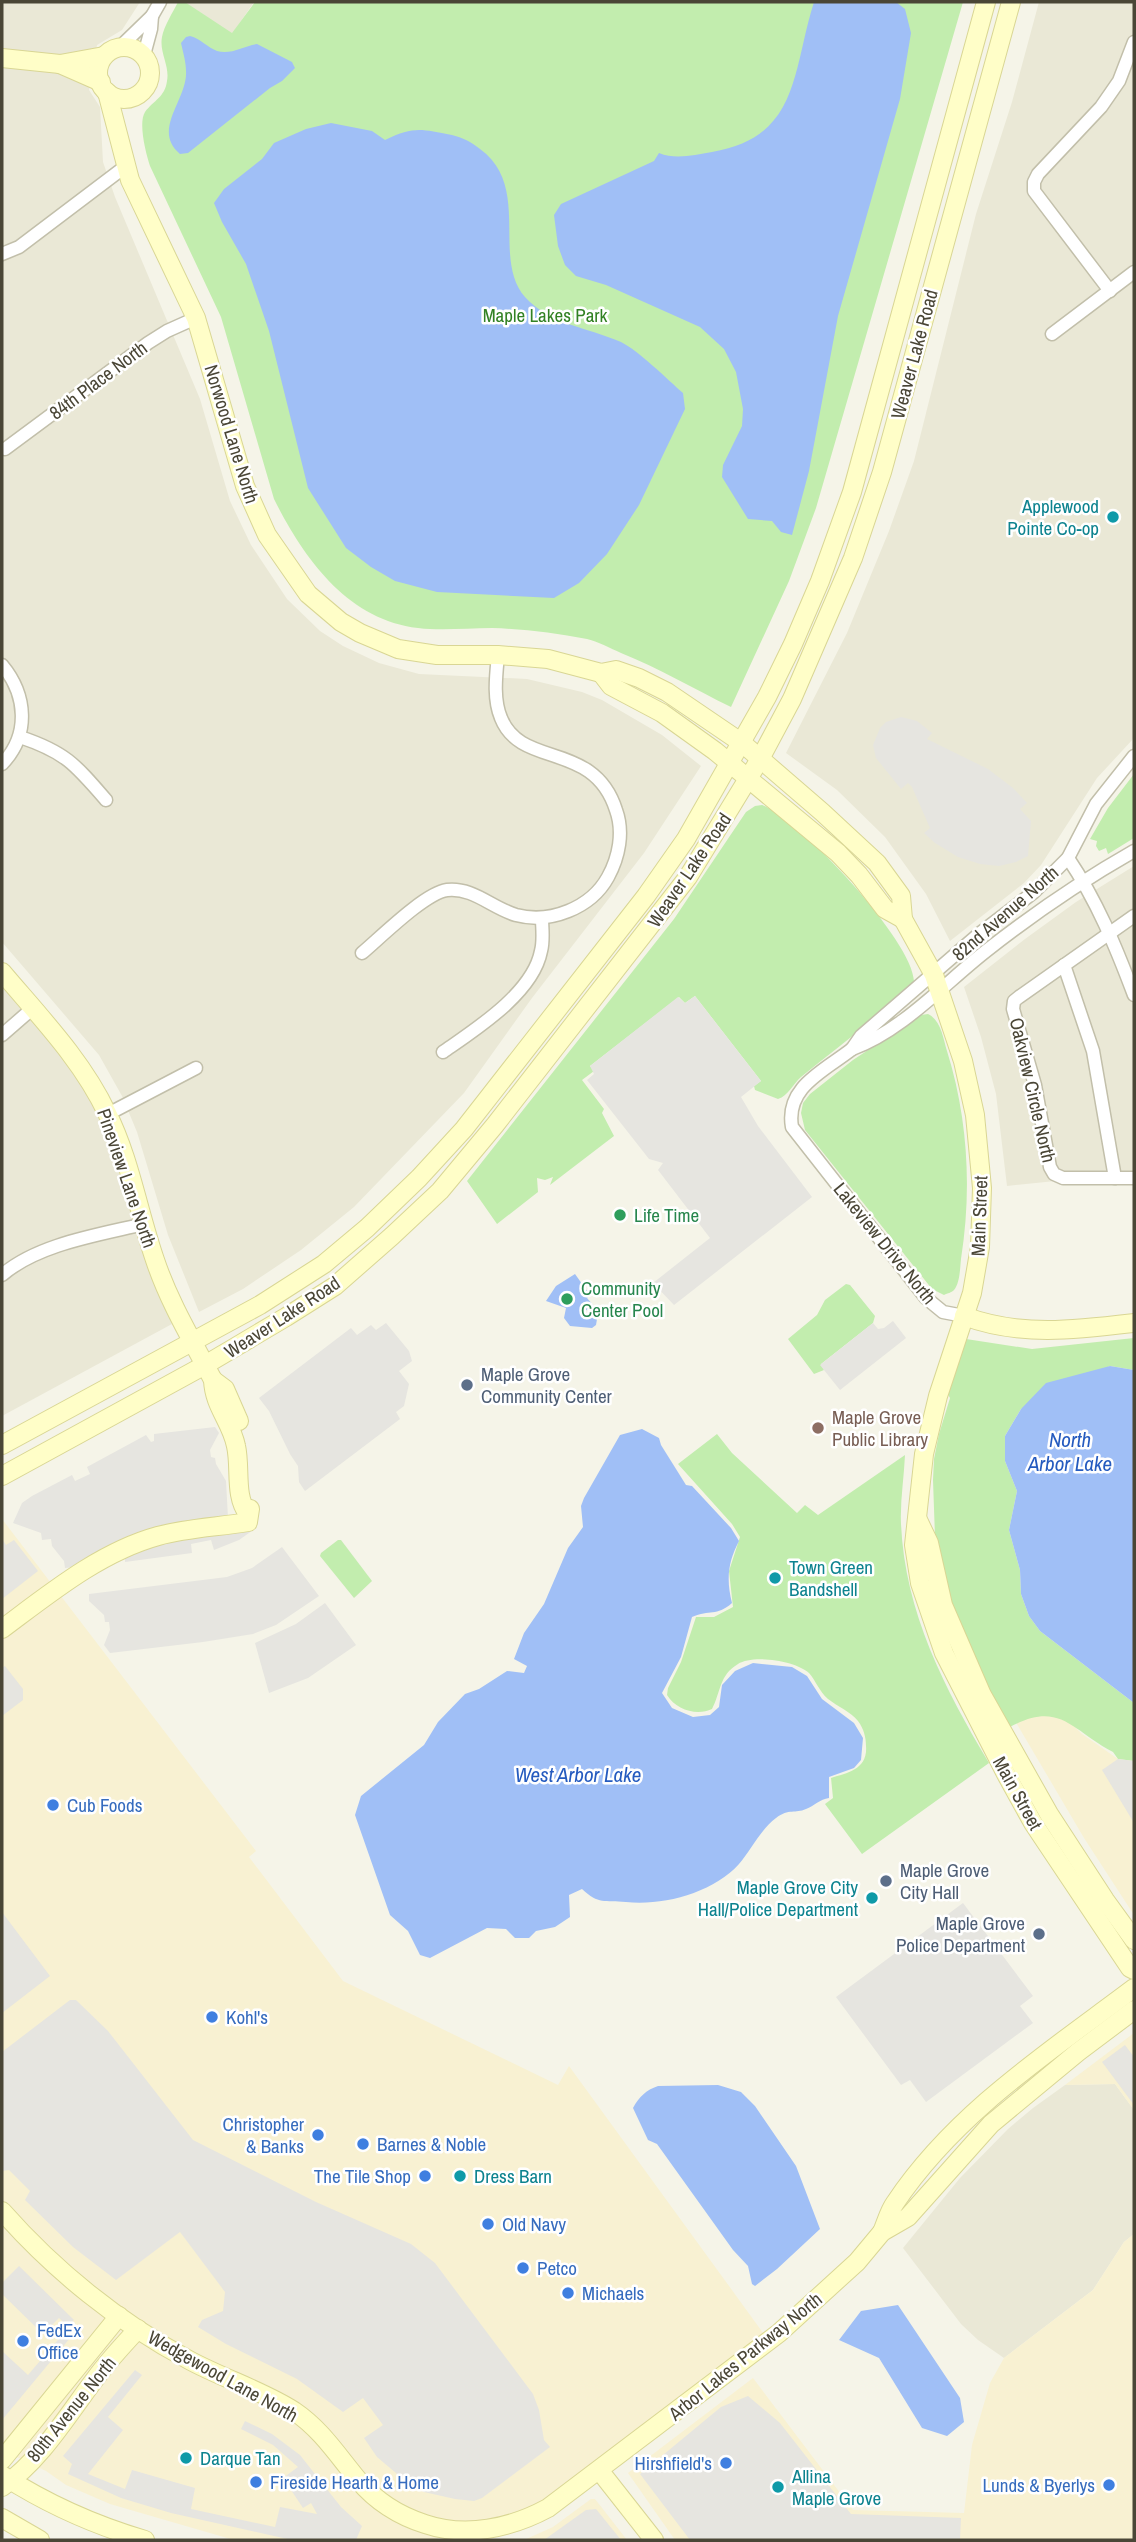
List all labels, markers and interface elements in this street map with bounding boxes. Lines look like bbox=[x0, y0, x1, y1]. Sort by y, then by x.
street label: Weaver Lake Road bbox=[884, 286, 944, 422]
park label: Maple Lakes Park bbox=[483, 302, 608, 328]
street label: 84th Place North bbox=[44, 335, 152, 425]
street label: Norwood Lane North bbox=[199, 361, 265, 507]
place label: Applewood Pointe Co-op bbox=[1007, 493, 1099, 541]
marker: Applewood Pointe Co-op bbox=[1105, 509, 1121, 525]
street label: Weaver Lake Road bbox=[641, 808, 737, 932]
street label: 82nd Avenue North bbox=[946, 860, 1064, 966]
street label: Oakview Circle North bbox=[1004, 1015, 1062, 1165]
street label: Pineview Lane North bbox=[91, 1105, 163, 1251]
street label: Main Street bbox=[965, 1175, 993, 1257]
street label: Lakeview Drive North bbox=[828, 1177, 942, 1309]
place label: Life Time bbox=[634, 1202, 699, 1228]
marker: Life Time bbox=[612, 1207, 628, 1223]
street label: Weaver Lake Road bbox=[219, 1270, 345, 1364]
place label: Community Center Pool bbox=[581, 1275, 663, 1323]
marker: Community Center Pool bbox=[559, 1291, 575, 1307]
place label: Maple Grove Community Center bbox=[481, 1361, 613, 1409]
marker: Maple Grove Community Center bbox=[459, 1377, 475, 1393]
place label: Maple Grove Public Library bbox=[832, 1404, 928, 1452]
marker: Maple Grove Public Library bbox=[810, 1420, 826, 1436]
water label: North Arbor Lake bbox=[1027, 1425, 1112, 1478]
place label: Town Green Bandshell bbox=[789, 1554, 873, 1602]
marker: Town Green Bandshell bbox=[767, 1570, 783, 1586]
street label: Main Street bbox=[987, 1751, 1049, 1835]
water label: West Arbor Lake bbox=[515, 1760, 641, 1789]
place label: Cub Foods bbox=[67, 1792, 143, 1818]
marker: Cub Foods bbox=[45, 1797, 61, 1813]
place label: Maple Grove City Hall bbox=[900, 1857, 989, 1905]
marker: Maple Grove City Hall bbox=[878, 1873, 894, 1889]
place label: Maple Grove City Hall/Police Department bbox=[698, 1874, 859, 1922]
marker: Maple Grove City Hall/Police Department bbox=[864, 1890, 880, 1906]
place label: Maple Grove Police Department bbox=[896, 1910, 1026, 1958]
marker: Maple Grove Police Department bbox=[1031, 1926, 1047, 1942]
place label: Kohl's bbox=[226, 2004, 268, 2030]
marker: Kohl's bbox=[204, 2009, 220, 2025]
place label: Christopher & Banks bbox=[223, 2111, 305, 2159]
marker: Christopher & Banks bbox=[310, 2127, 326, 2143]
place label: Barnes & Noble bbox=[377, 2131, 486, 2157]
marker: Barnes & Noble bbox=[355, 2136, 371, 2152]
place label: The Tile Shop bbox=[314, 2163, 411, 2189]
place label: Dress Barn bbox=[474, 2163, 552, 2189]
marker: The Tile Shop bbox=[417, 2168, 433, 2184]
marker: Dress Barn bbox=[452, 2168, 468, 2184]
place label: Old Navy bbox=[502, 2211, 566, 2237]
marker: Old Navy bbox=[480, 2216, 496, 2232]
place label: Petco bbox=[537, 2255, 577, 2281]
marker: Petco bbox=[515, 2260, 531, 2276]
place label: Michaels bbox=[582, 2280, 645, 2306]
marker: Michaels bbox=[560, 2285, 576, 2301]
street label: Arbor Lakes Parkway North bbox=[662, 2286, 827, 2427]
place label: FedEx Office bbox=[37, 2317, 81, 2365]
street label: Wedgewood Lane North bbox=[143, 2324, 303, 2428]
marker: FedEx Office bbox=[15, 2333, 31, 2349]
street label: 80th Avenue North bbox=[20, 2351, 122, 2467]
place label: Darque Tan bbox=[200, 2445, 281, 2471]
marker: Darque Tan bbox=[178, 2450, 194, 2466]
place label: Hirshfield's bbox=[635, 2450, 712, 2476]
marker: Hirshfield's bbox=[718, 2455, 734, 2471]
place label: Allina Maple Grove bbox=[791, 2463, 881, 2511]
place label: Fireside Hearth & Home bbox=[270, 2469, 439, 2495]
place label: Lunds & Byerlys bbox=[982, 2472, 1095, 2498]
marker: Fireside Hearth & Home bbox=[248, 2474, 264, 2490]
marker: Lunds & Byerlys bbox=[1101, 2477, 1117, 2493]
marker: Allina Maple Grove bbox=[770, 2479, 786, 2495]

